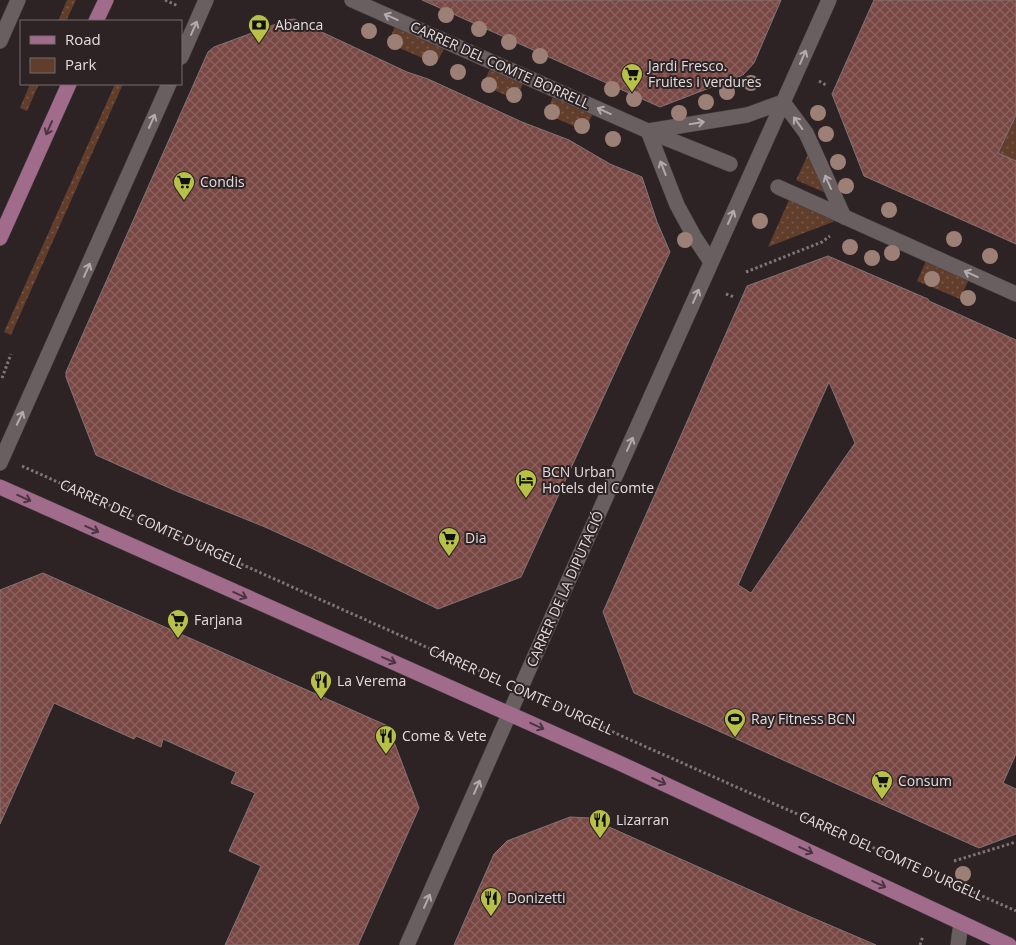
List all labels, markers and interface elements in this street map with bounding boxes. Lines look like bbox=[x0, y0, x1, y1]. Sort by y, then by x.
one-way arrow bbox=[384, 12, 399, 22]
bank icon: Abanca bbox=[247, 13, 271, 44]
place label: Abanca bbox=[275, 15, 323, 34]
street label: CARRER DEL COMTE BORRELL bbox=[407, 16, 593, 113]
legend bbox=[20, 20, 182, 85]
one-way arrow bbox=[189, 21, 199, 36]
text: Road bbox=[65, 29, 101, 49]
one-way arrow bbox=[799, 50, 809, 65]
text: Park bbox=[65, 54, 96, 74]
place label: Jardi Fresco. Fruites i verdures bbox=[646, 56, 762, 91]
supermarket icon: Jardi Fresco. Fruites i verdures bbox=[620, 62, 644, 93]
one-way arrow bbox=[597, 106, 612, 116]
one-way arrow bbox=[148, 114, 158, 129]
one-way arrow bbox=[793, 117, 803, 131]
one-way arrow bbox=[688, 118, 704, 128]
one-way arrow bbox=[43, 120, 53, 135]
one-way arrow bbox=[658, 161, 667, 176]
supermarket icon: Condis bbox=[172, 170, 196, 201]
place label: Condis bbox=[200, 172, 245, 191]
one-way arrow bbox=[823, 175, 833, 190]
one-way arrow bbox=[727, 210, 737, 225]
one-way arrow bbox=[82, 263, 92, 278]
one-way arrow bbox=[964, 269, 979, 279]
one-way arrow bbox=[692, 289, 702, 304]
one-way arrow bbox=[16, 411, 26, 426]
one-way arrow bbox=[625, 437, 635, 452]
place label: BCN Urban Hotels del Comte bbox=[542, 462, 654, 497]
hotel icon: BCN Urban Hotels del Comte bbox=[514, 468, 538, 499]
street label: CARRER DEL COMTE D'URGELL bbox=[57, 474, 247, 573]
one-way arrow bbox=[16, 494, 31, 504]
street label: CARRER DE LA DIPUTACIÓ bbox=[521, 508, 608, 670]
one-way arrow bbox=[84, 524, 99, 534]
supermarket icon: Dia bbox=[437, 526, 461, 557]
place label: Dia bbox=[465, 528, 486, 547]
one-way arrow bbox=[232, 590, 247, 600]
supermarket icon: Farjana bbox=[166, 608, 190, 639]
place label: Farjana bbox=[194, 610, 242, 629]
street label: CARRER DEL COMTE D'URGELL bbox=[426, 640, 616, 739]
one-way arrow bbox=[381, 656, 396, 666]
restaurant icon: La Verema bbox=[309, 669, 333, 700]
place label: La Verema bbox=[337, 671, 406, 690]
sports icon: Ray Fitness BCN bbox=[723, 707, 747, 738]
place label: Ray Fitness BCN bbox=[751, 709, 856, 728]
one-way arrow bbox=[529, 722, 544, 732]
restaurant icon: Come & Vete bbox=[374, 724, 398, 755]
place label: Come & Vete bbox=[402, 726, 487, 745]
supermarket icon: Consum bbox=[870, 769, 894, 800]
place label: Consum bbox=[898, 771, 952, 790]
one-way arrow bbox=[651, 777, 666, 787]
one-way arrow bbox=[473, 780, 483, 795]
street label: CARRER DEL COMTE D'URGELL bbox=[796, 806, 986, 905]
restaurant icon: Lizarran bbox=[588, 808, 612, 839]
place label: Lizarran bbox=[616, 810, 669, 829]
one-way arrow bbox=[798, 846, 813, 855]
one-way arrow bbox=[871, 880, 886, 889]
restaurant icon: Donizetti bbox=[479, 886, 503, 917]
place label: Donizetti bbox=[507, 888, 566, 907]
one-way arrow bbox=[423, 893, 433, 908]

